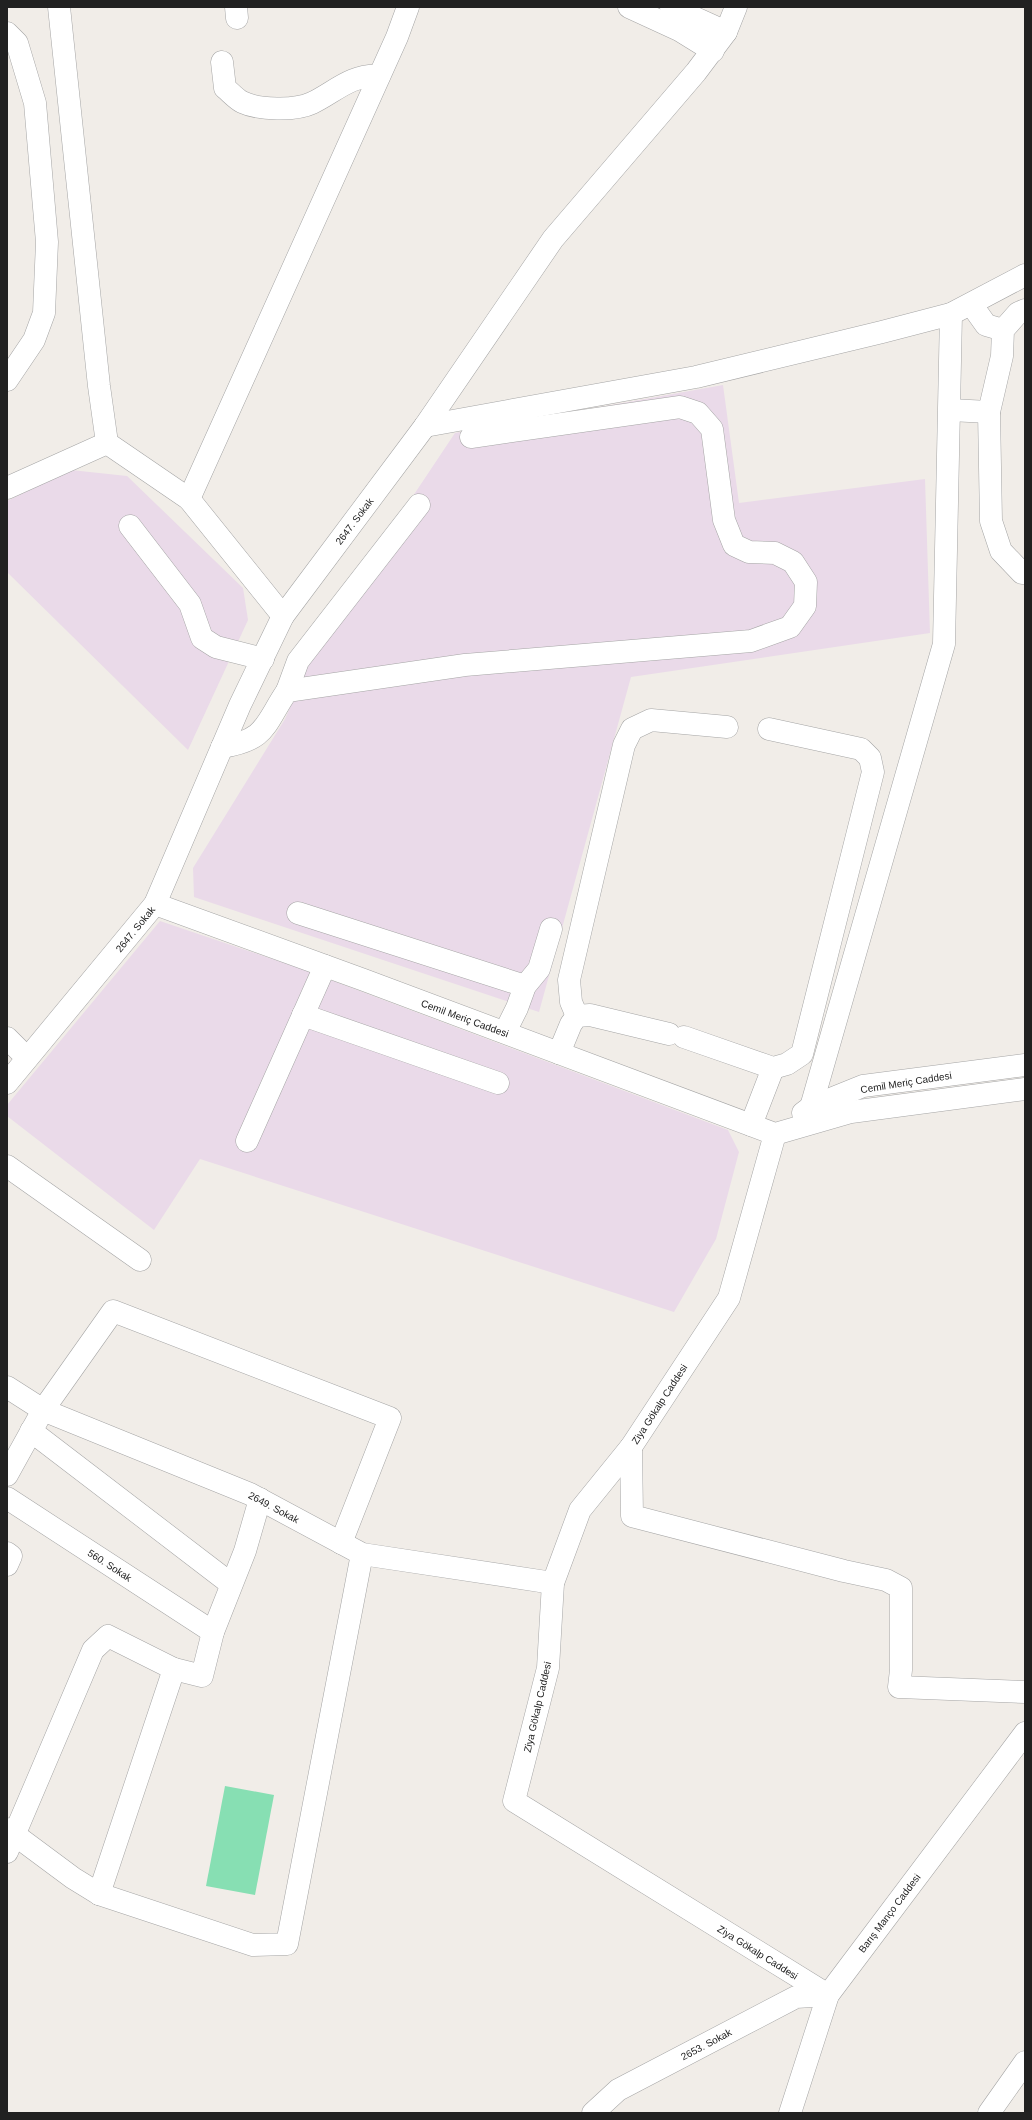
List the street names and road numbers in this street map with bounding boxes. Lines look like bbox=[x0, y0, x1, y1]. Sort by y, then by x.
street label: 2647. Sokak bbox=[333, 495, 376, 547]
street label: 2647. Sokak bbox=[114, 903, 158, 954]
street label: Cemil Meriç Caddesi bbox=[420, 998, 510, 1039]
street label: Cemil Meriç Caddesi bbox=[860, 1070, 952, 1095]
street label: Ziya Gökalp Caddesi bbox=[630, 1362, 689, 1446]
street label: 2649. Sokak bbox=[247, 1490, 302, 1526]
street label: 560. Sokak bbox=[86, 1547, 135, 1584]
street label: Ziya Gökalp Caddesi bbox=[522, 1661, 553, 1754]
street label: Barış Manço Caddesi bbox=[856, 1872, 923, 1955]
street label: Ziya Gökalp Caddesi bbox=[715, 1923, 800, 1982]
street label: 2653. Sokak bbox=[679, 2026, 734, 2062]

